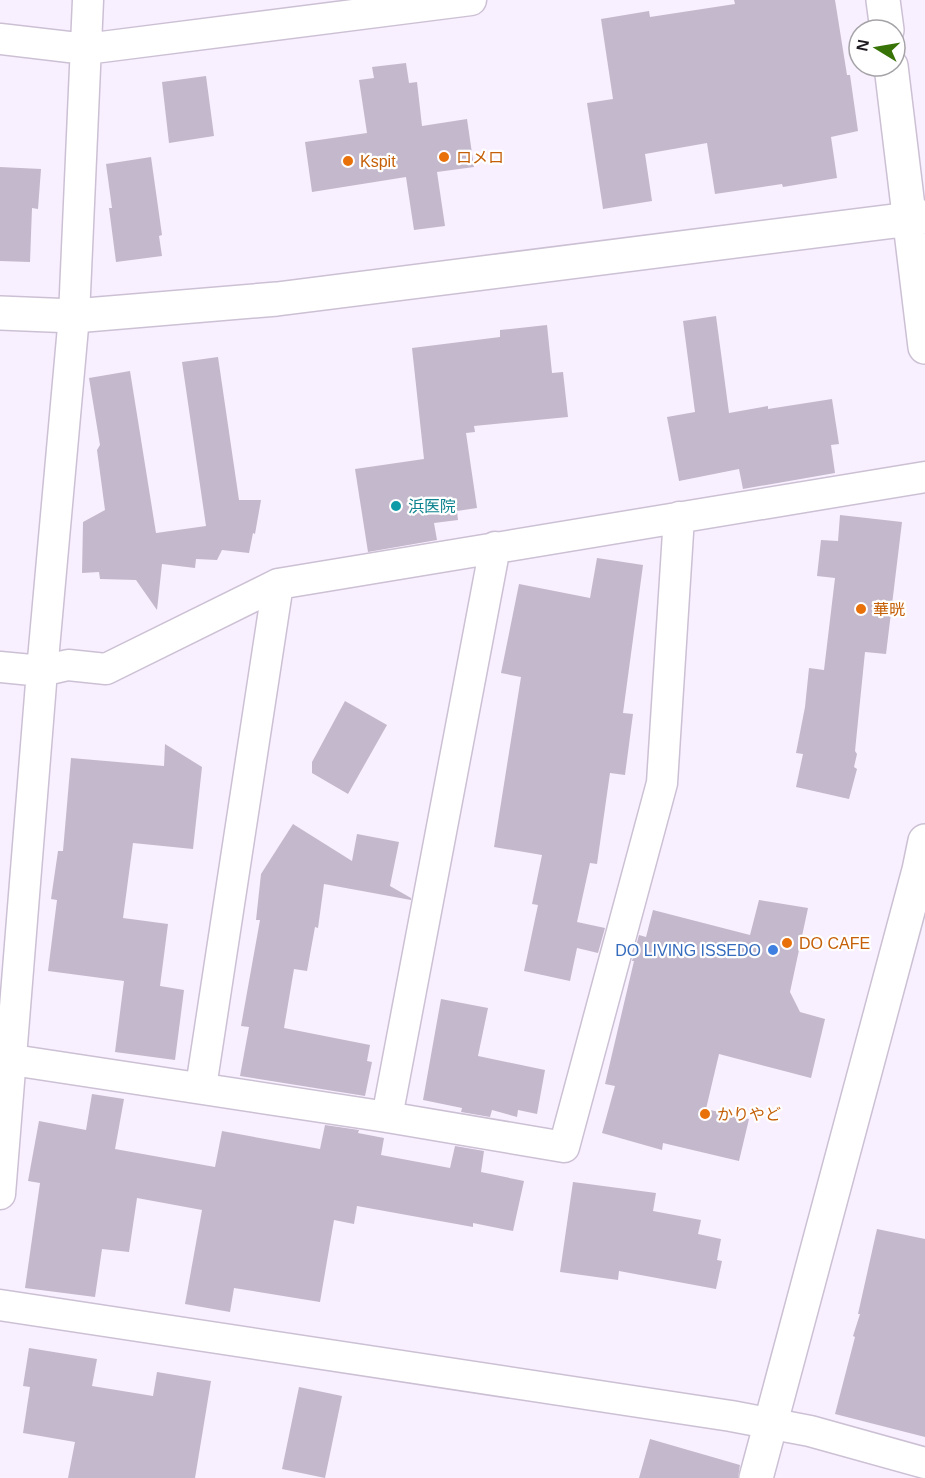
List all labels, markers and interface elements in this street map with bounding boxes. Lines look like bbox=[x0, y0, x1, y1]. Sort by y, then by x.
north arrow bbox=[847, 18, 907, 78]
text: N bbox=[853, 38, 872, 53]
place label: ロメロ bbox=[456, 149, 504, 166]
marker: ロメロ bbox=[437, 150, 451, 164]
place label: Kspit bbox=[360, 153, 396, 170]
marker: Kspit bbox=[341, 154, 355, 168]
place label: 浜医院 bbox=[408, 498, 456, 515]
marker: 浜医院 bbox=[389, 499, 403, 513]
place label: 華晄 bbox=[873, 601, 905, 618]
marker: 華晄 bbox=[854, 602, 868, 616]
place label: DO CAFE bbox=[799, 935, 870, 952]
marker: DO CAFE bbox=[780, 936, 794, 950]
place label: DO LIVING ISSEDO bbox=[615, 942, 761, 959]
marker: DO LIVING ISSEDO bbox=[766, 943, 780, 957]
place label: かりやど bbox=[717, 1106, 781, 1123]
marker: かりやど bbox=[698, 1107, 712, 1121]

